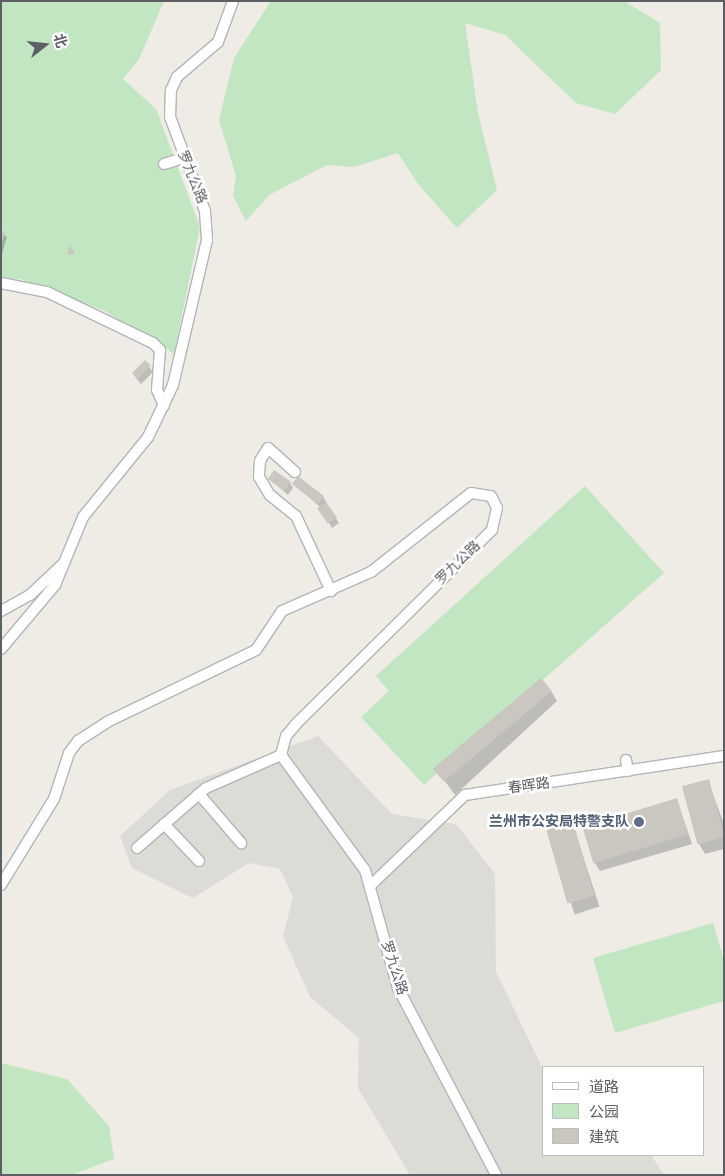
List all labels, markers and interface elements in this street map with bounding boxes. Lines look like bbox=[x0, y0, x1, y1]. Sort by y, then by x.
north arrow bbox=[20, 20, 70, 70]
text: 北 bbox=[49, 31, 71, 50]
street label: 罗九公路 bbox=[174, 148, 210, 206]
street label: 罗九公路 bbox=[432, 538, 484, 588]
street label: 春晖路 bbox=[507, 775, 551, 797]
place label: 兰州市公安局特警支队 bbox=[489, 814, 629, 830]
marker: 兰州市公安局特警支队 bbox=[633, 816, 645, 828]
street label: 罗九公路 bbox=[377, 939, 411, 997]
legend bbox=[542, 1066, 705, 1156]
text: 道路 bbox=[589, 1077, 619, 1097]
text: 公园 bbox=[589, 1102, 619, 1122]
text: 建筑 bbox=[589, 1127, 619, 1147]

